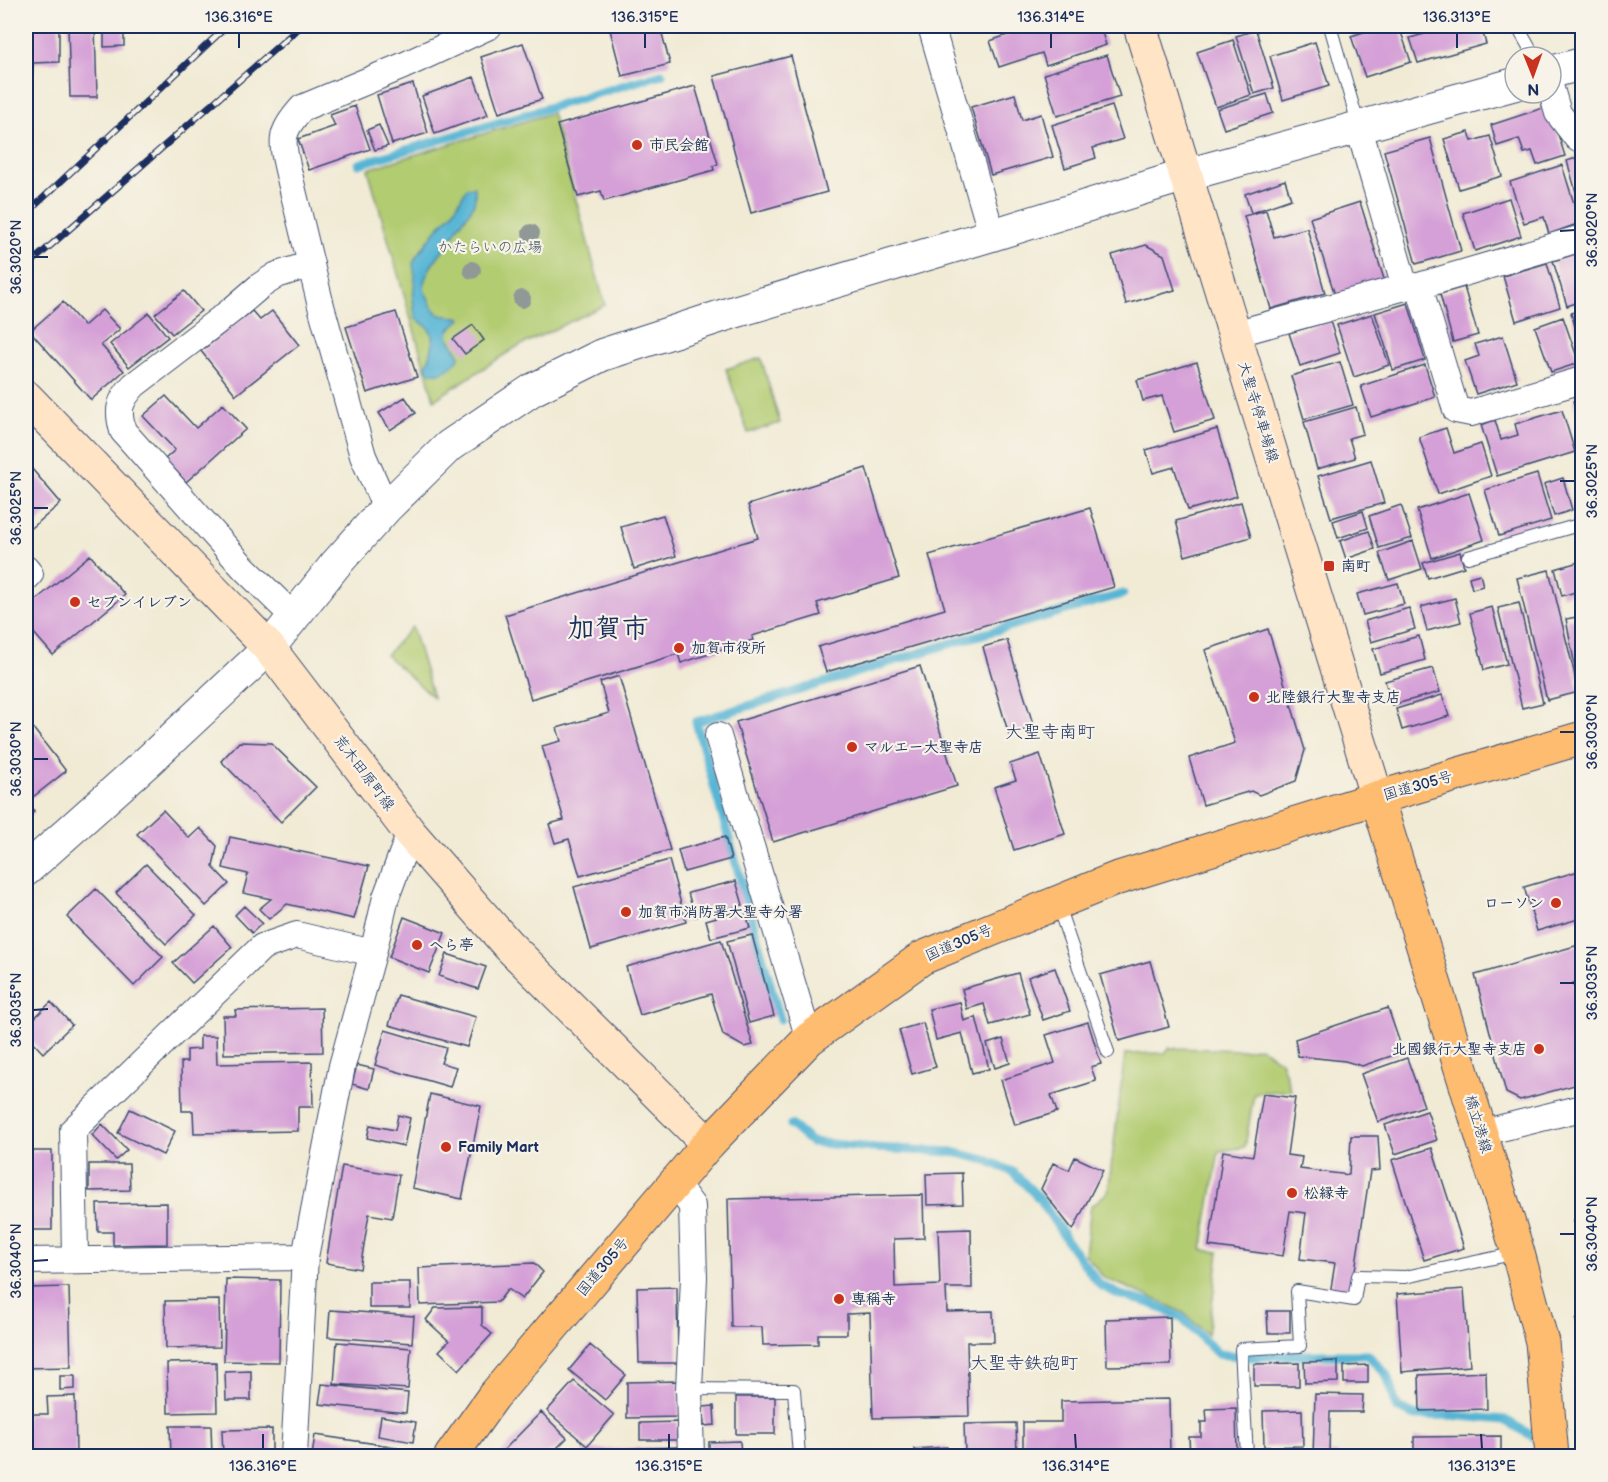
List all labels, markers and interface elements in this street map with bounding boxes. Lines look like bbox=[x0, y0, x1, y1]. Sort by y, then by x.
text: 136.316°E bbox=[205, 8, 273, 27]
text: 136.315°E bbox=[611, 8, 679, 27]
text: 136.314°E bbox=[1017, 8, 1085, 27]
text: 136.313°E bbox=[1423, 8, 1491, 27]
north arrow bbox=[1503, 45, 1563, 105]
text: N bbox=[1527, 79, 1539, 98]
place label: 市民会館 bbox=[649, 136, 709, 155]
marker: 市民会館 bbox=[630, 138, 644, 152]
text: 36.3020°N bbox=[1583, 192, 1602, 268]
text: 36.3020°N bbox=[7, 219, 26, 295]
park label: かたらいの広場 bbox=[437, 238, 543, 257]
street label: 大聖寺停車場線 bbox=[1234, 359, 1282, 465]
text: 36.3025°N bbox=[1583, 444, 1602, 518]
text: 36.3025°N bbox=[7, 471, 26, 545]
place label: 南町 bbox=[1341, 557, 1371, 576]
marker: 南町 bbox=[1322, 559, 1336, 573]
place label: セブンイレブン bbox=[87, 593, 192, 612]
marker: セブンイレブン bbox=[68, 595, 82, 609]
district label: 加賀市 bbox=[568, 613, 649, 645]
place label: 加賀市役所 bbox=[691, 639, 766, 658]
marker: 加賀市役所 bbox=[672, 641, 686, 655]
place label: 北陸銀行大聖寺支店 bbox=[1266, 688, 1401, 707]
marker: 北陸銀行大聖寺支店 bbox=[1247, 690, 1261, 704]
text: 36.3030°N bbox=[1583, 694, 1602, 770]
text: 36.3030°N bbox=[7, 721, 26, 797]
district label: 大聖寺南町 bbox=[1005, 722, 1095, 743]
street label: 荒木田原町線 bbox=[329, 731, 399, 815]
place label: マルエー大聖寺店 bbox=[864, 738, 983, 757]
marker: マルエー大聖寺店 bbox=[845, 740, 859, 754]
street label: 国道305号 bbox=[1381, 767, 1455, 805]
place label: ローソン bbox=[1484, 894, 1544, 913]
marker: ローソン bbox=[1549, 896, 1563, 910]
place label: 加賀市消防署大聖寺分署 bbox=[638, 903, 803, 922]
marker: 加賀市消防署大聖寺分署 bbox=[619, 905, 633, 919]
street label: 国道305号 bbox=[922, 920, 996, 966]
place label: へら亭 bbox=[429, 936, 474, 955]
marker: へら亭 bbox=[410, 938, 424, 952]
text: 36.3035°N bbox=[1583, 945, 1602, 1021]
text: 36.3035°N bbox=[7, 972, 26, 1048]
place label: 北國銀行大聖寺支店 bbox=[1392, 1040, 1527, 1059]
marker: 北國銀行大聖寺支店 bbox=[1532, 1042, 1546, 1056]
street label: 橋立港線 bbox=[1460, 1093, 1496, 1155]
place label: Family Mart bbox=[458, 1138, 539, 1157]
marker: Family Mart bbox=[439, 1140, 453, 1154]
place label: 松縁寺 bbox=[1304, 1184, 1349, 1203]
marker: 松縁寺 bbox=[1285, 1186, 1299, 1200]
text: 36.3040°N bbox=[1583, 1196, 1602, 1272]
text: 36.3040°N bbox=[7, 1223, 26, 1299]
street label: 国道305号 bbox=[573, 1233, 633, 1301]
place label: 専稱寺 bbox=[851, 1290, 896, 1309]
marker: 専稱寺 bbox=[832, 1292, 846, 1306]
district label: 大聖寺鉄砲町 bbox=[970, 1353, 1078, 1374]
text: 136.316°E bbox=[229, 1457, 297, 1476]
text: 136.315°E bbox=[635, 1457, 703, 1476]
text: 136.314°E bbox=[1042, 1457, 1110, 1476]
text: 136.313°E bbox=[1448, 1457, 1516, 1476]

